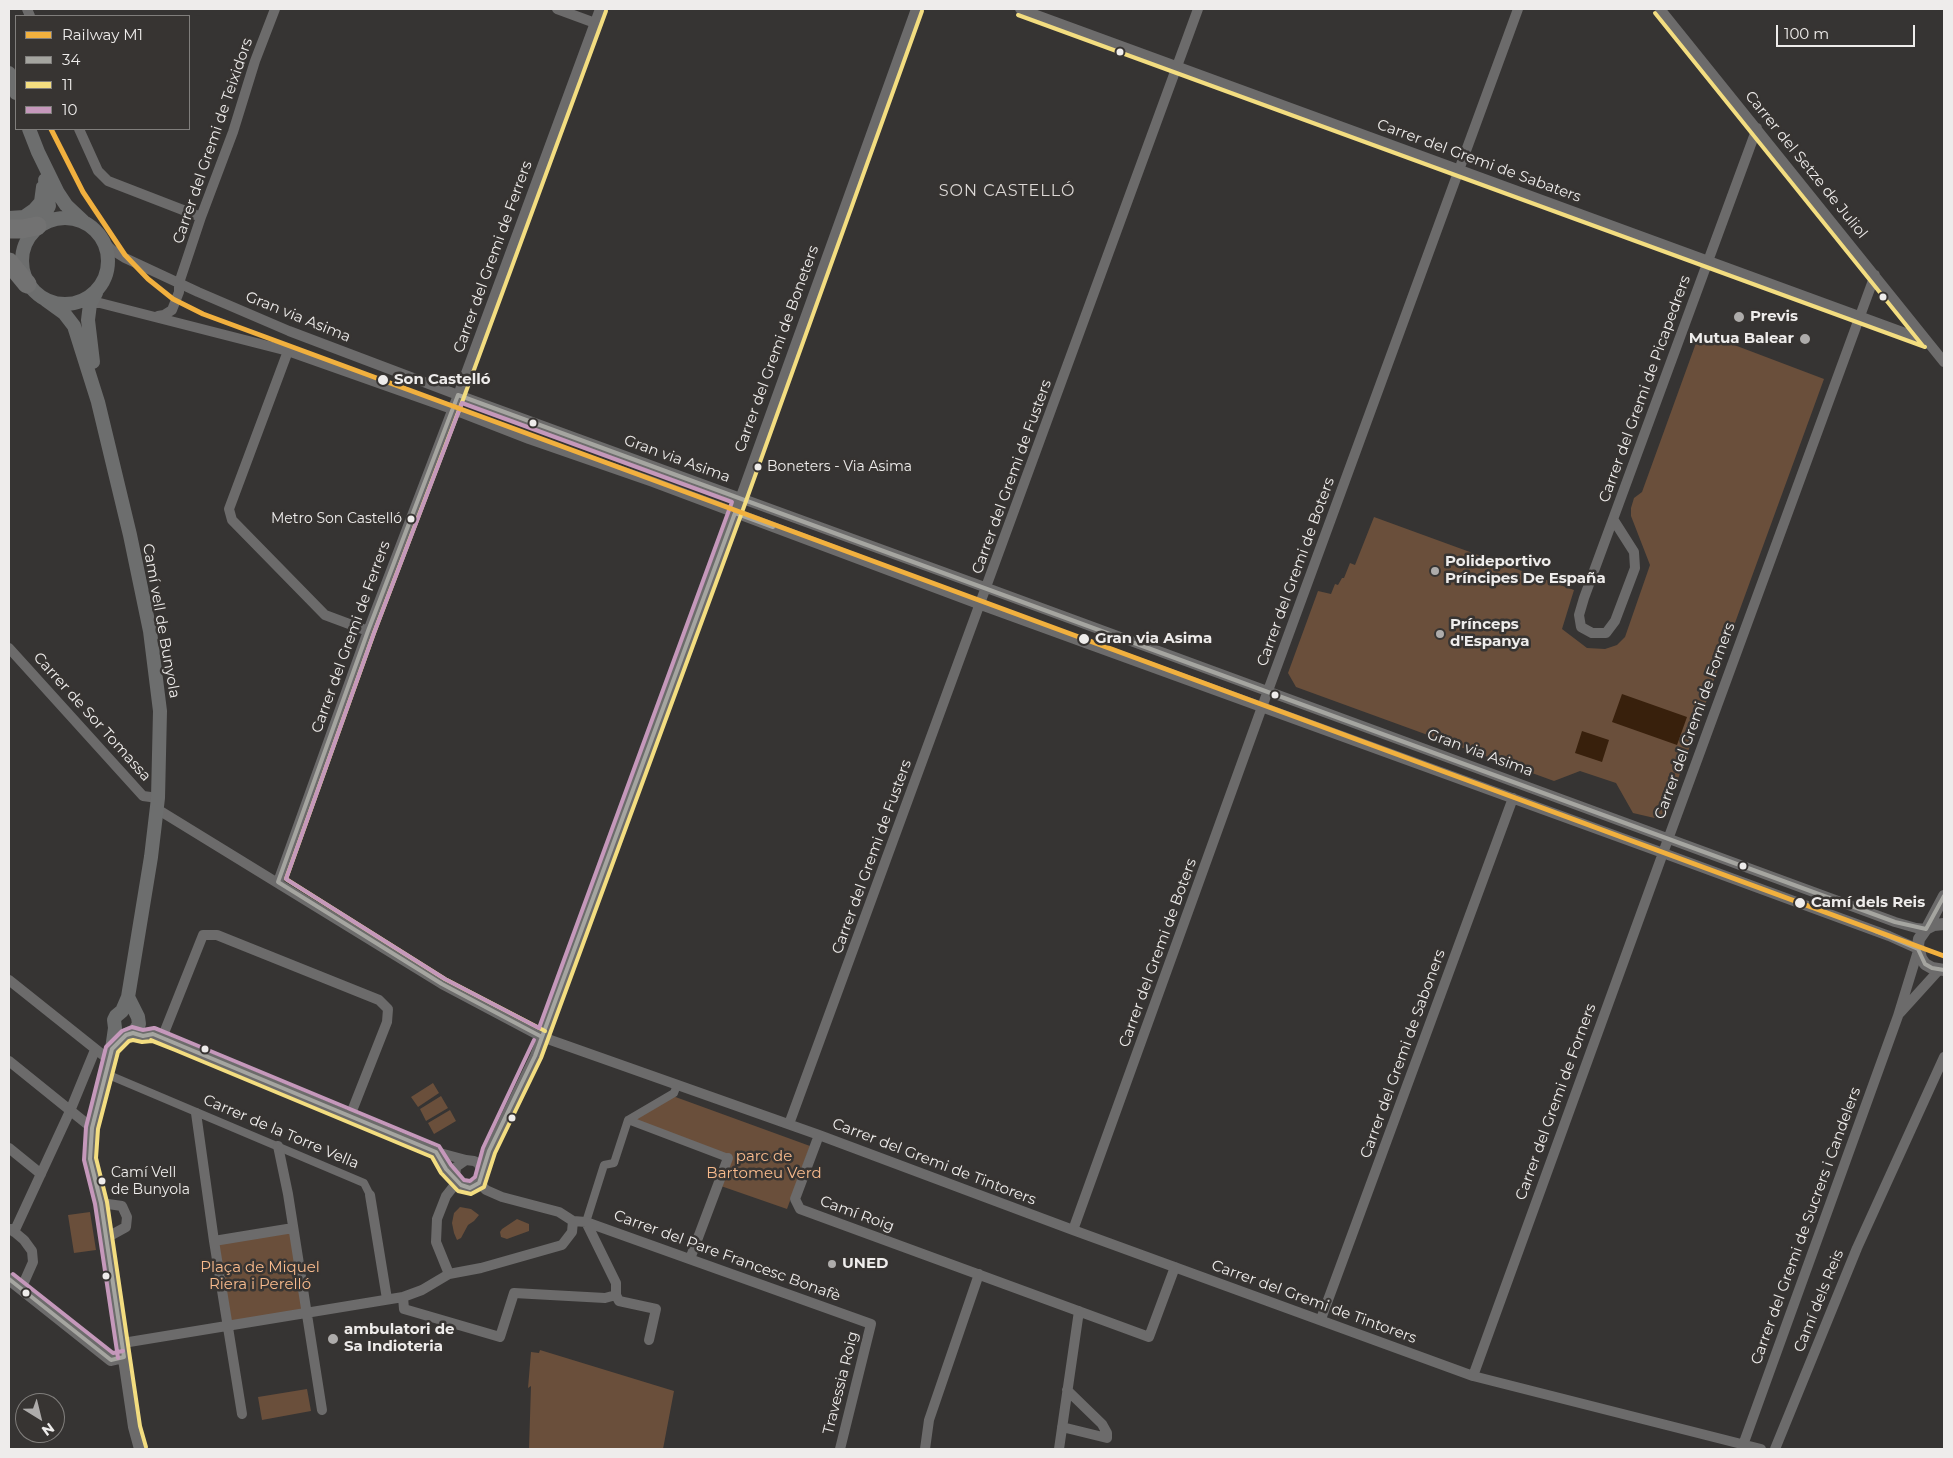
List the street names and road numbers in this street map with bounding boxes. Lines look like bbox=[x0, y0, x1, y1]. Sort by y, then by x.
street label: Carrer del Gremi de Teixidors bbox=[169, 36, 257, 246]
street label: Carrer del Setze de Juliol bbox=[1741, 88, 1871, 242]
street label: Carrer del Gremi de Sabaters bbox=[1374, 116, 1584, 206]
street label: Carrer del Gremi de Ferrers bbox=[450, 158, 536, 356]
street label: Carrer del Gremi de Boneters bbox=[731, 243, 823, 455]
street label: Carrer del Gremi de Picapedrers bbox=[1595, 273, 1695, 505]
street label: Gran via Asima bbox=[243, 288, 353, 346]
street label: Carrer del Gremi de Fusters bbox=[968, 377, 1056, 577]
street label: Gran via Asima bbox=[621, 431, 733, 487]
street label: Carrer del Gremi de Boters bbox=[1253, 475, 1339, 669]
street label: Carrer del Gremi de Ferrers bbox=[308, 538, 394, 736]
street label: Camí vell de Bunyola bbox=[139, 542, 183, 700]
street label: Carrer del Gremi de Forners bbox=[1651, 620, 1739, 822]
street label: Carrer de Sor Tomassa bbox=[29, 649, 155, 785]
street label: Gran via Asima bbox=[1424, 725, 1536, 781]
street label: Carrer del Gremi de Fusters bbox=[828, 757, 916, 957]
street label: Carrer del Gremi de Boters bbox=[1115, 856, 1201, 1050]
street label: Carrer del Gremi de Saboners bbox=[1357, 947, 1449, 1161]
street label: Carrer del Gremi de Forners bbox=[1512, 1001, 1600, 1203]
street label: Carrer del Gremi de Sucrers i Candelers bbox=[1747, 1085, 1865, 1367]
street label: Carrer de la Torre Vella bbox=[200, 1091, 362, 1173]
street label: Carrer del Gremi de Tintorers bbox=[829, 1115, 1039, 1209]
street label: Camí Roig bbox=[817, 1192, 897, 1236]
street label: Carrer del Pare Francesc Bonafè bbox=[611, 1206, 843, 1306]
street label: Camí dels Reis bbox=[1790, 1247, 1848, 1355]
street label: Carrer del Gremi de Tintorers bbox=[1209, 1256, 1419, 1348]
street label: Travessia Roig bbox=[820, 1330, 862, 1436]

